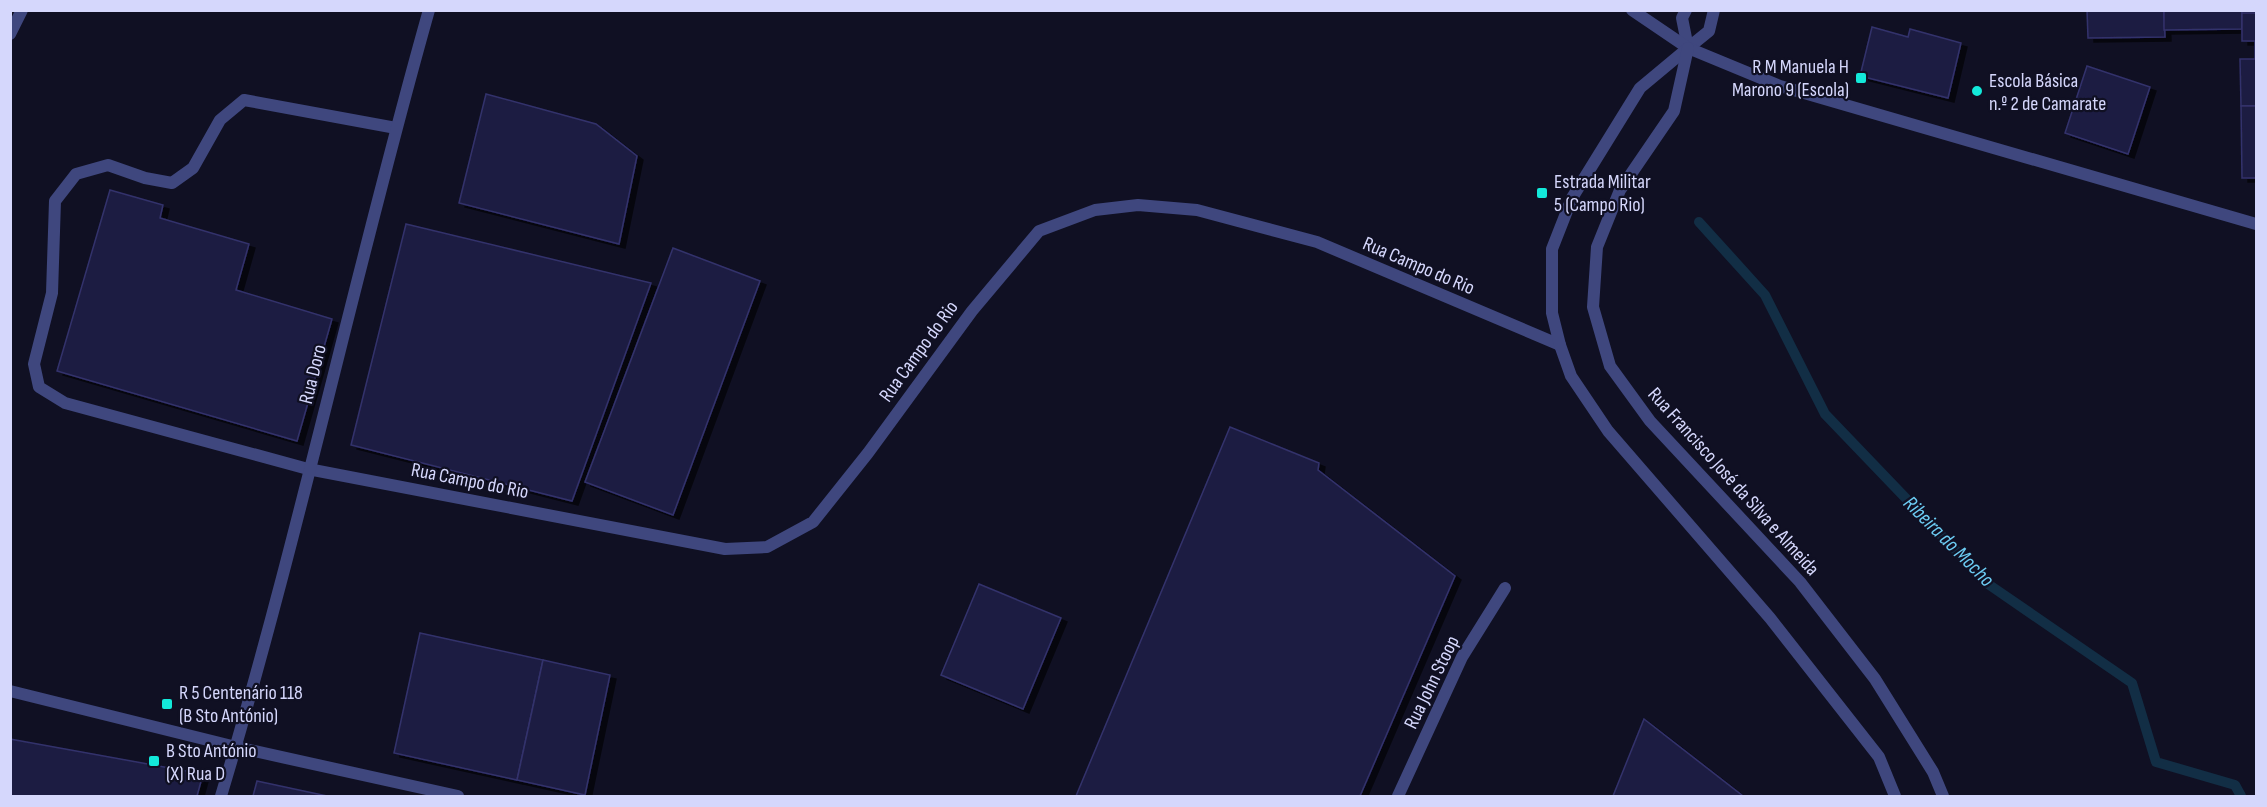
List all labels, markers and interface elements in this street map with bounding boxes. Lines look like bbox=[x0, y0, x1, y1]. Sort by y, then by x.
place label: R M Manuela H Marono 9 (Escola) bbox=[1732, 55, 1849, 102]
place label: Escola Básica n.º 2 de Camarate bbox=[1989, 69, 2106, 116]
marker: R M Manuela H Marono 9 (Escola) bbox=[1854, 71, 1868, 85]
marker: Escola Básica n.º 2 de Camarate bbox=[1970, 84, 1984, 98]
place label: Estrada Militar 5 (Campo Rio) bbox=[1554, 170, 1651, 217]
marker: Estrada Militar 5 (Campo Rio) bbox=[1535, 186, 1549, 200]
street label: Rua Campo do Rio bbox=[1359, 232, 1478, 300]
street label: Rua Campo do Rio bbox=[874, 296, 964, 407]
street label: Rua Doro bbox=[294, 342, 332, 406]
street label: Rua Francisco José da Silva e Almeida bbox=[1642, 383, 1824, 581]
street label: Rua Campo do Rio bbox=[409, 458, 531, 504]
water label: Ribeira do Mocho bbox=[1898, 491, 2000, 592]
street label: Rua John Stoop bbox=[1399, 632, 1465, 733]
place label: R 5 Centenário 118 (B Sto António) bbox=[179, 681, 303, 728]
marker: R 5 Centenário 118 (B Sto António) bbox=[160, 697, 174, 711]
place label: B Sto António (X) Rua D bbox=[166, 739, 257, 786]
marker: B Sto António (X) Rua D bbox=[147, 754, 161, 768]

